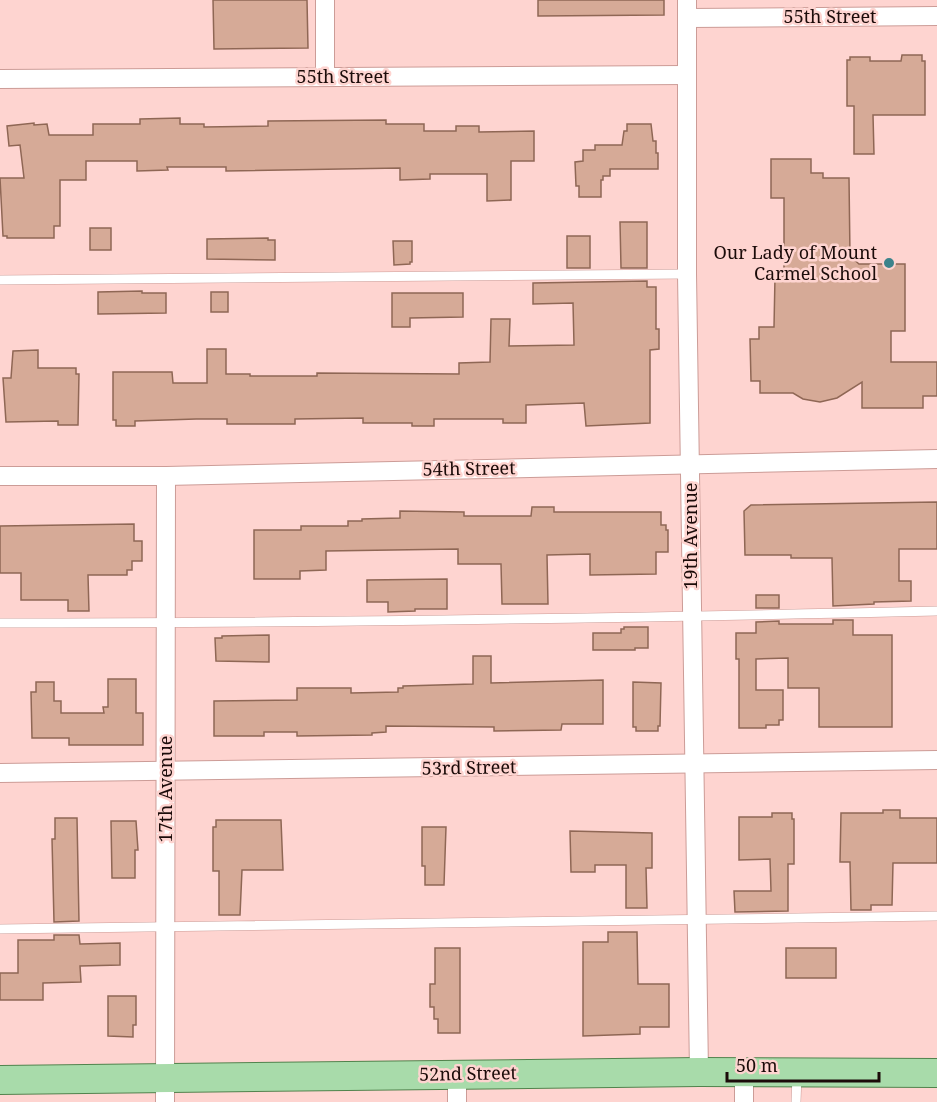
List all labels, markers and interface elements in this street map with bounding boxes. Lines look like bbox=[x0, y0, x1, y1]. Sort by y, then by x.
street label: 55th Street bbox=[784, 4, 876, 28]
street label: 55th Street bbox=[297, 64, 389, 88]
place label: Our Lady of Mount Carmel School bbox=[713, 240, 877, 285]
marker: Our Lady of Mount Carmel School bbox=[882, 256, 896, 270]
street label: 54th Street bbox=[422, 455, 516, 481]
street label: 19th Avenue bbox=[678, 483, 702, 589]
street label: 17th Avenue bbox=[153, 736, 177, 842]
street label: 53rd Street bbox=[422, 754, 516, 780]
scale bar bbox=[727, 1045, 878, 1083]
text: 50 m bbox=[736, 1053, 778, 1077]
street label: 52nd Street bbox=[419, 1060, 517, 1086]

